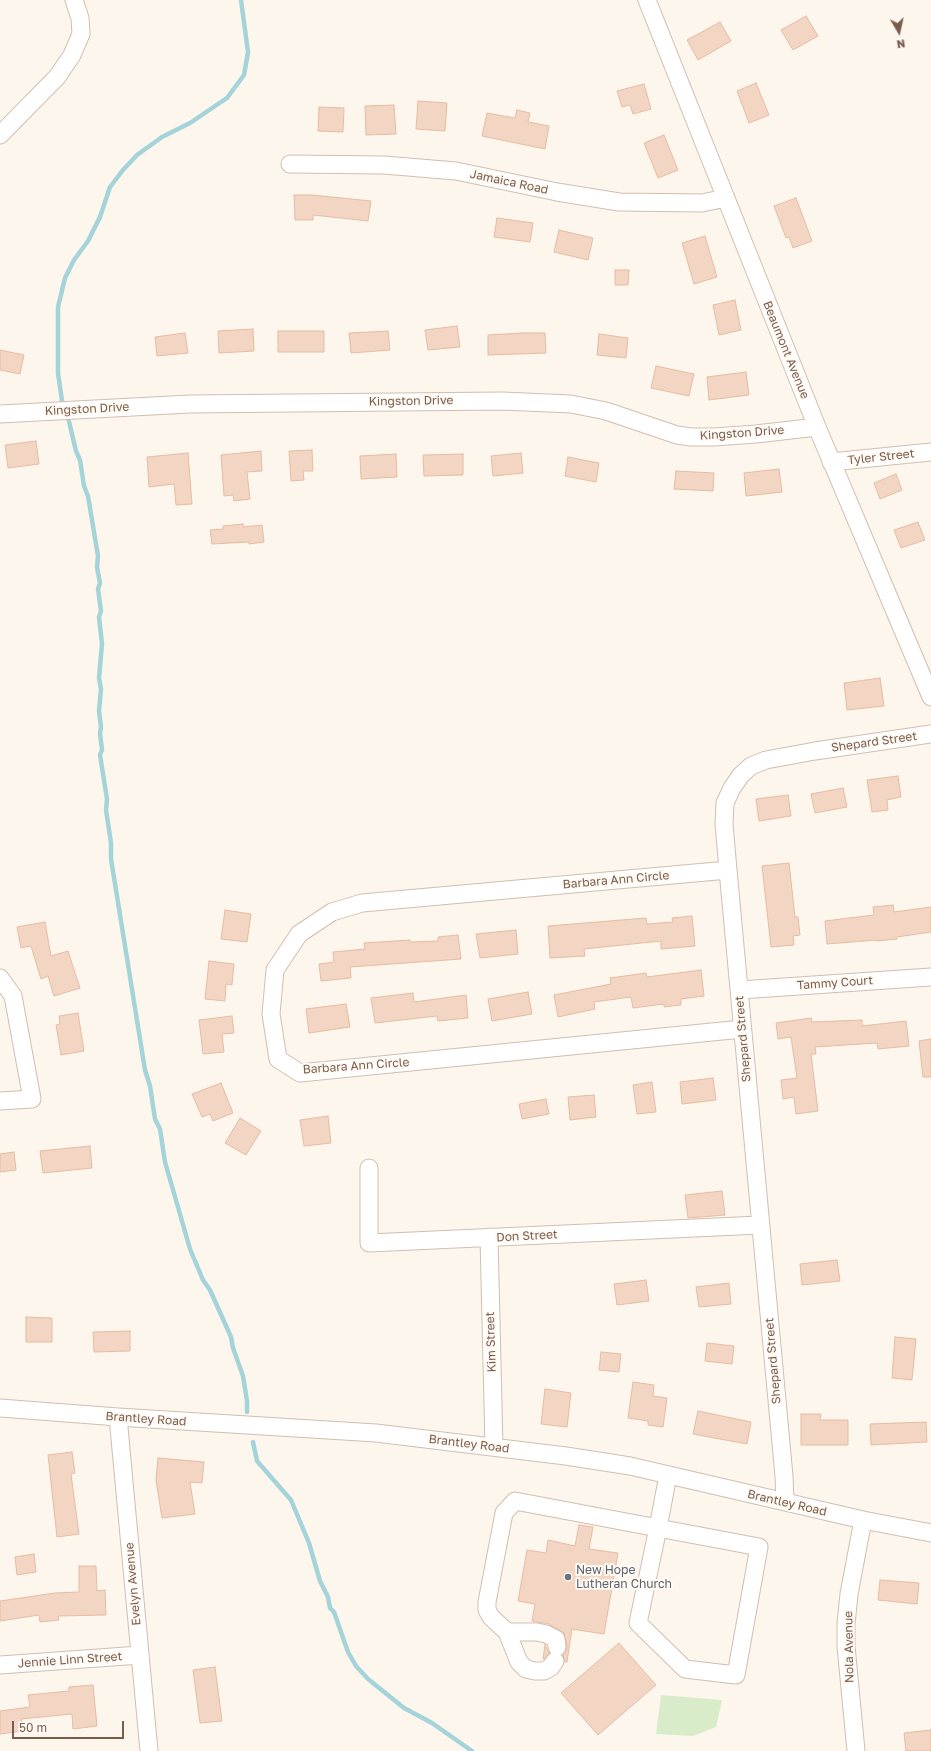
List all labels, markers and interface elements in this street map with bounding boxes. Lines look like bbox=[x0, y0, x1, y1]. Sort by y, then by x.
north arrow bbox=[879, 12, 919, 52]
text: N bbox=[896, 37, 906, 51]
street label: Jamaica Road bbox=[468, 167, 550, 197]
street label: Beaumont Avenue bbox=[760, 299, 812, 401]
street label: Kingston Drive bbox=[369, 393, 453, 409]
street label: Kingston Drive bbox=[44, 400, 130, 418]
street label: Kingston Drive bbox=[699, 423, 785, 443]
street label: Tyler Street bbox=[847, 446, 915, 468]
street label: Shepard Street bbox=[830, 729, 918, 755]
street label: Barbara Ann Circle bbox=[562, 868, 670, 892]
street label: Tammy Court bbox=[796, 973, 874, 993]
street label: Shepard Street bbox=[732, 995, 754, 1083]
street label: Barbara Ann Circle bbox=[302, 1055, 410, 1077]
street label: Don Street bbox=[496, 1227, 558, 1245]
street label: Kim Street bbox=[483, 1311, 499, 1373]
street label: Shepard Street bbox=[762, 1317, 784, 1405]
street label: Brantley Road bbox=[105, 1409, 187, 1429]
street label: Brantley Road bbox=[428, 1432, 510, 1456]
street label: Brantley Road bbox=[746, 1487, 828, 1519]
street label: Evelyn Avenue bbox=[122, 1542, 144, 1626]
place label: New Hope Lutheran Church bbox=[576, 1563, 672, 1591]
marker: New Hope Lutheran Church bbox=[563, 1572, 573, 1582]
street label: Nola Avenue bbox=[841, 1611, 857, 1683]
street label: Jennie Linn Street bbox=[17, 1649, 123, 1671]
scale bar bbox=[14, 1713, 126, 1739]
text: 50 m bbox=[19, 1720, 47, 1735]

